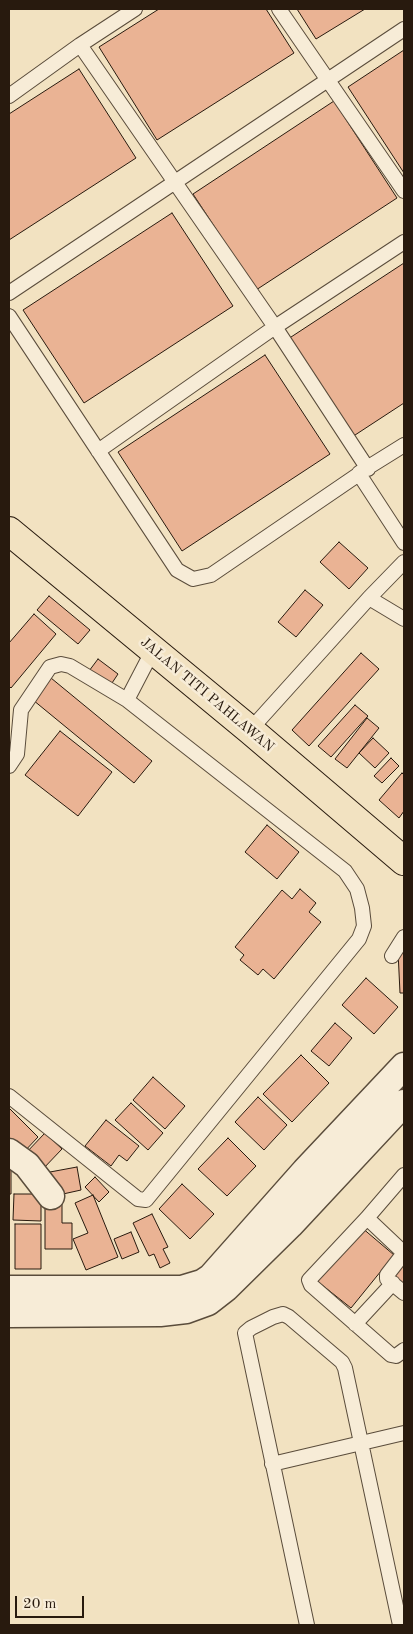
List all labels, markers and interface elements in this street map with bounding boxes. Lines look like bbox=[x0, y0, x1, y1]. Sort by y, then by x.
street label: JALAN TITI PAHLAWAN bbox=[137, 634, 277, 756]
scale bar bbox=[18, 1586, 86, 1618]
text: 20 m bbox=[23, 1597, 57, 1612]

